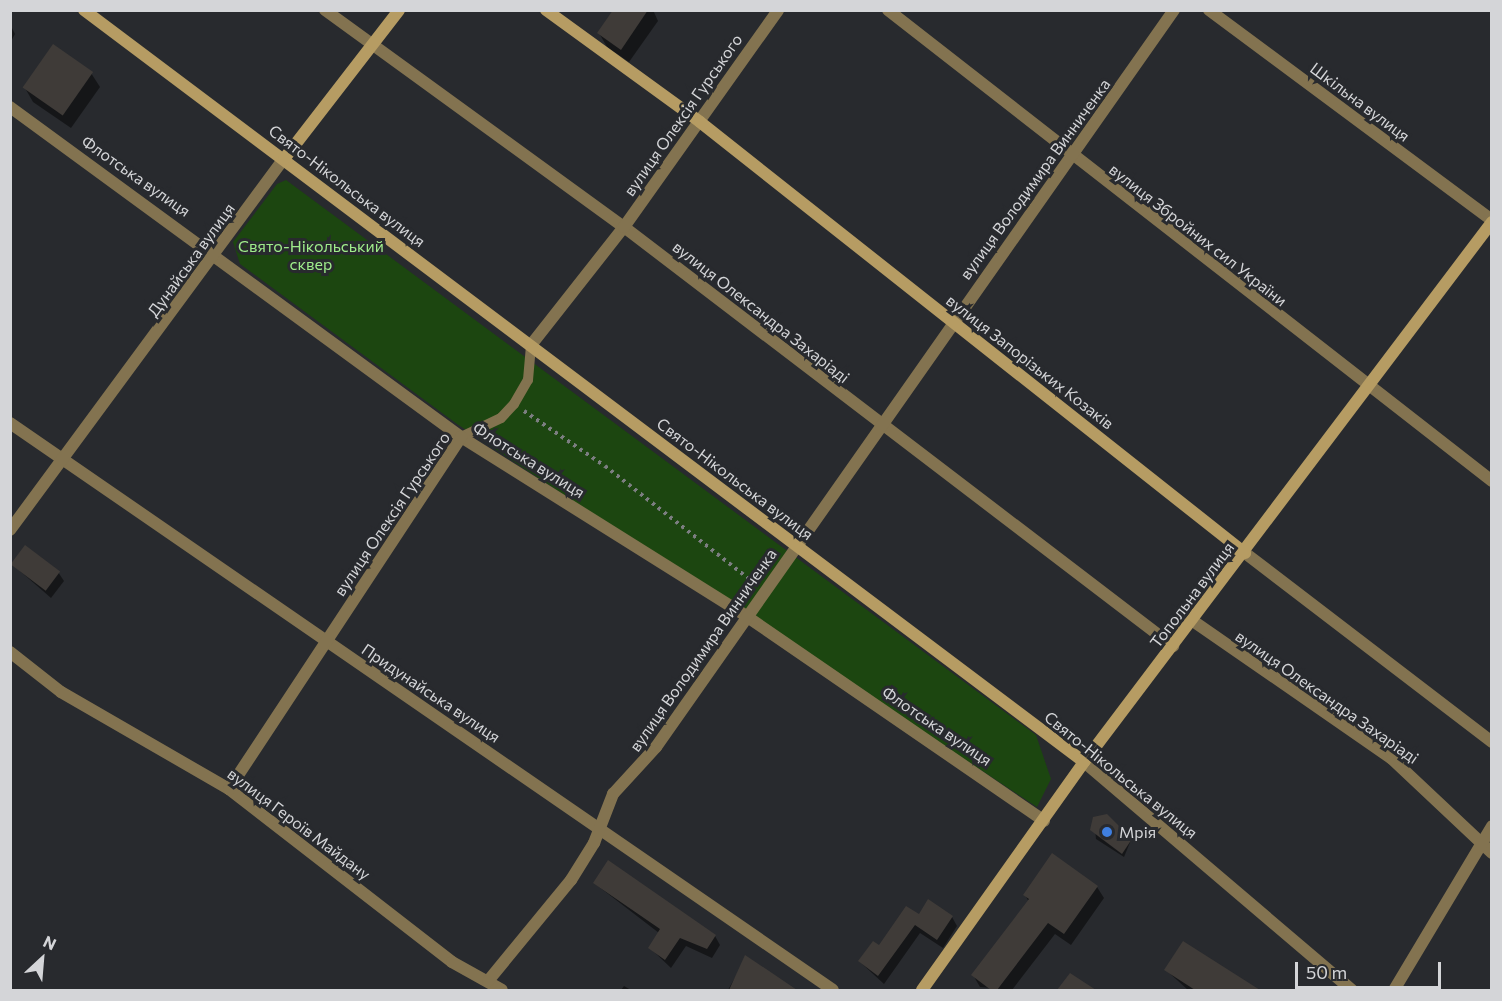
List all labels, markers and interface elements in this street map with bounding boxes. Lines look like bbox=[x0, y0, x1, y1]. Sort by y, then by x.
street label: вулиця Олексія Гурського bbox=[620, 30, 746, 200]
street label: Шкільна вулиця bbox=[1306, 58, 1414, 146]
street label: вулиця Володимира Винниченка bbox=[956, 75, 1114, 283]
street label: Свято-Нікольська вулиця bbox=[265, 121, 429, 251]
street label: Флотська вулиця bbox=[78, 131, 194, 221]
street label: вулиця Збройних сил України bbox=[1105, 160, 1291, 310]
street label: Дунайська вулиця bbox=[143, 199, 239, 321]
park label: Свято-Нікольський сквер bbox=[238, 236, 384, 274]
street label: вулиця Олександра Захаріаді bbox=[669, 237, 853, 387]
street label: вулиця Запорізьких Козаків bbox=[942, 291, 1118, 433]
street label: Свято-Нікольська вулиця bbox=[653, 414, 817, 544]
street label: Флотська вулиця bbox=[470, 418, 588, 502]
street label: вулиця Олексія Гурського bbox=[330, 428, 454, 600]
street label: Топольна вулиця bbox=[1146, 538, 1238, 652]
street label: вулиця Володимира Винниченка bbox=[625, 545, 781, 755]
street label: вулиця Олександра Захаріаді bbox=[1232, 626, 1422, 768]
street label: Придунайська вулиця bbox=[358, 639, 504, 747]
street label: Флотська вулиця bbox=[879, 682, 995, 770]
street label: Свято-Нікольська вулиця bbox=[1041, 707, 1201, 843]
street label: вулиця Героїв Майдану bbox=[224, 764, 374, 884]
place label: Мрія bbox=[1119, 822, 1156, 842]
marker: Мрія bbox=[1100, 825, 1114, 839]
north arrow bbox=[12, 929, 72, 989]
text: N bbox=[41, 931, 60, 954]
scale bar bbox=[1298, 950, 1444, 988]
text: 50 m bbox=[1306, 961, 1347, 983]

